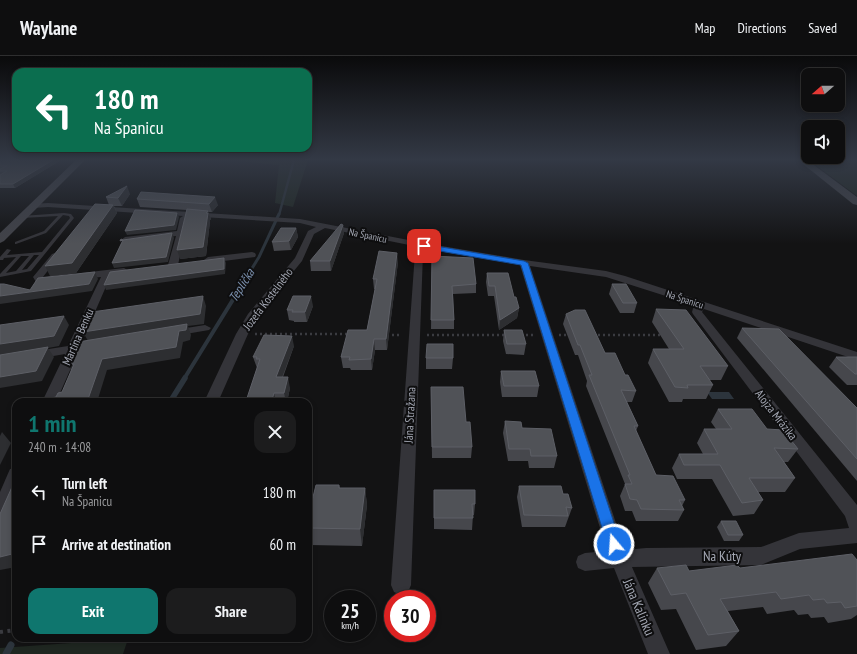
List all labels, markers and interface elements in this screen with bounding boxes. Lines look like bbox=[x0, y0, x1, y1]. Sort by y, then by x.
text: Waylane bbox=[20, 16, 77, 40]
text: Map bbox=[695, 19, 715, 37]
text: Directions bbox=[737, 19, 786, 37]
text: Saved bbox=[808, 19, 837, 37]
north arrow bbox=[801, 68, 845, 112]
map controls bbox=[801, 68, 845, 164]
text: 180 m bbox=[94, 80, 158, 117]
icon: left bbox=[28, 84, 80, 136]
text: Na Španicu bbox=[94, 116, 163, 139]
button: sound bbox=[801, 120, 845, 164]
street label: Na Španicu bbox=[348, 225, 388, 246]
pin bbox=[407, 229, 441, 263]
icon: arrive bbox=[413, 235, 435, 257]
water label: Teplička bbox=[225, 265, 259, 305]
street label: Jozefa Kostelného bbox=[239, 265, 296, 333]
street label: Na Španicu bbox=[664, 287, 705, 312]
street label: Martina Benku bbox=[58, 306, 97, 367]
street label: Jána Stražana bbox=[400, 386, 418, 444]
street label: Alojza Mrázika bbox=[752, 386, 801, 443]
text: 1 min bbox=[28, 408, 76, 439]
button: close bbox=[254, 411, 296, 453]
text: 240 m · 14:08 bbox=[28, 439, 91, 456]
text: Turn left bbox=[62, 474, 107, 493]
icon: left bbox=[28, 481, 50, 503]
text: 180 m bbox=[263, 483, 296, 502]
text: Na Španicu bbox=[62, 493, 112, 510]
position arrow bbox=[593, 523, 635, 565]
icon: arrive bbox=[28, 533, 50, 555]
text: Arrive at destination bbox=[62, 535, 171, 554]
text: 60 m bbox=[270, 535, 296, 554]
street label: Na Kúty bbox=[703, 547, 742, 565]
street label: Jána Kalinku bbox=[619, 575, 659, 638]
button: Exit bbox=[28, 588, 158, 634]
button: Share bbox=[166, 588, 296, 634]
speed limit sign: 30 bbox=[384, 590, 436, 642]
text: 25 bbox=[340, 598, 360, 624]
text: km/h bbox=[341, 619, 359, 632]

